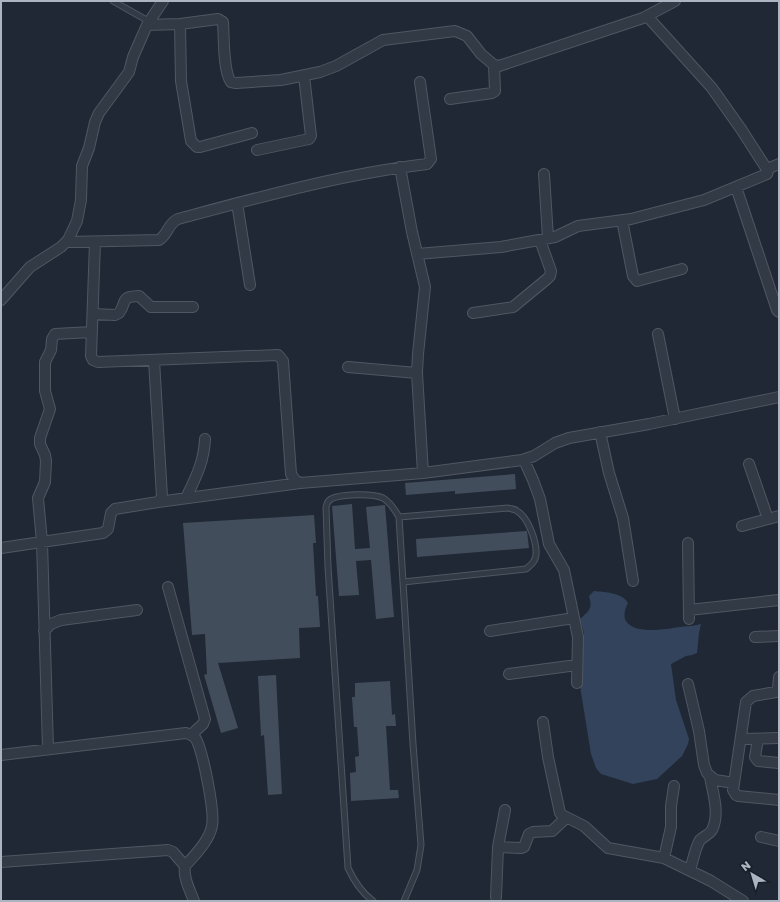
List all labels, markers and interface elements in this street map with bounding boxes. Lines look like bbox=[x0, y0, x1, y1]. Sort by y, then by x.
north arrow bbox=[732, 854, 772, 894]
text: N bbox=[738, 858, 753, 873]

